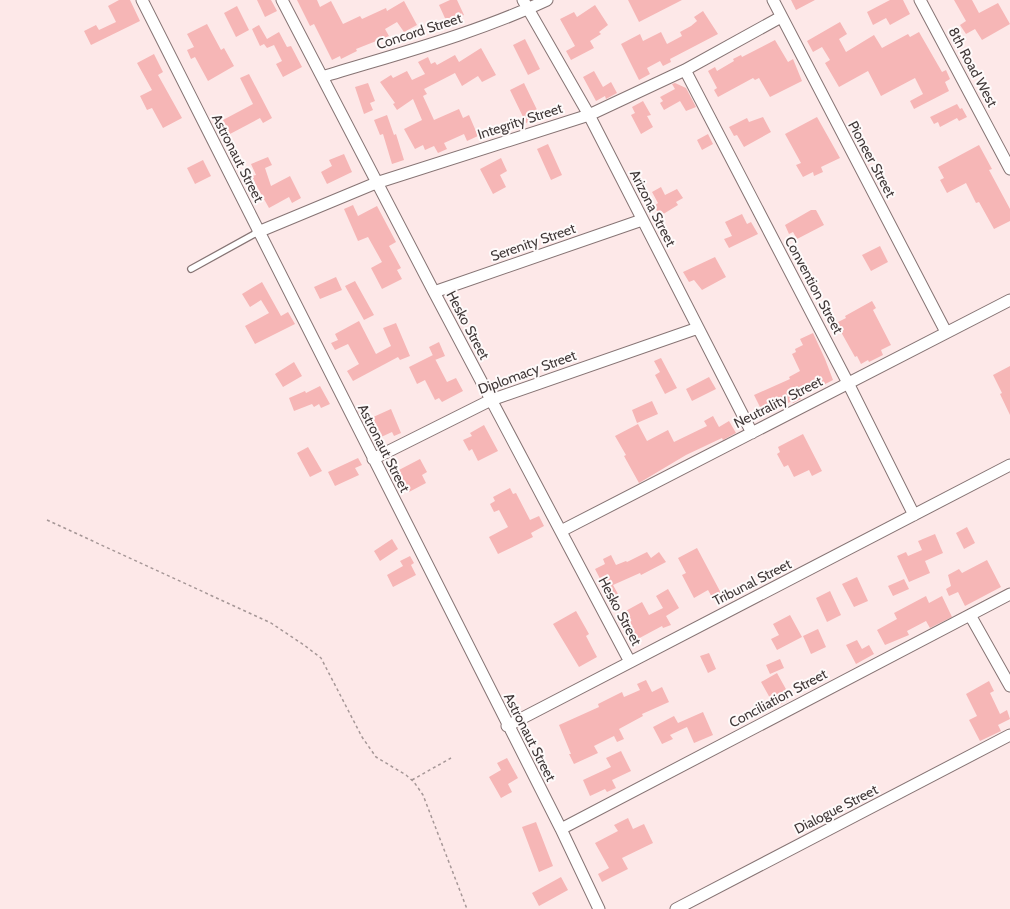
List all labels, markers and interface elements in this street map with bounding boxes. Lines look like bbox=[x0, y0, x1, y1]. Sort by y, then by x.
street label: Concord Street bbox=[374, 9, 464, 53]
street label: 8th Road West bbox=[944, 24, 1002, 110]
street label: Integrity Street bbox=[475, 99, 565, 143]
street label: Astronaut Street bbox=[208, 111, 268, 205]
street label: Pioneer Street bbox=[844, 118, 900, 201]
street label: Arizona Street bbox=[626, 167, 680, 250]
street label: Serenity Street bbox=[488, 219, 578, 265]
street label: Convention Street bbox=[781, 233, 847, 337]
street label: Hesko Street bbox=[442, 287, 494, 363]
street label: Diplomacy Street bbox=[475, 346, 579, 398]
street label: Neutrality Street bbox=[731, 372, 826, 432]
street label: Astronaut Street bbox=[354, 401, 414, 495]
street label: Tribunal Street bbox=[710, 554, 795, 609]
street label: Hesko Street bbox=[594, 573, 646, 649]
street label: Conciliation Street bbox=[726, 664, 830, 731]
street label: Astronaut Street bbox=[500, 690, 560, 784]
street label: Dialogue Street bbox=[791, 780, 881, 838]

